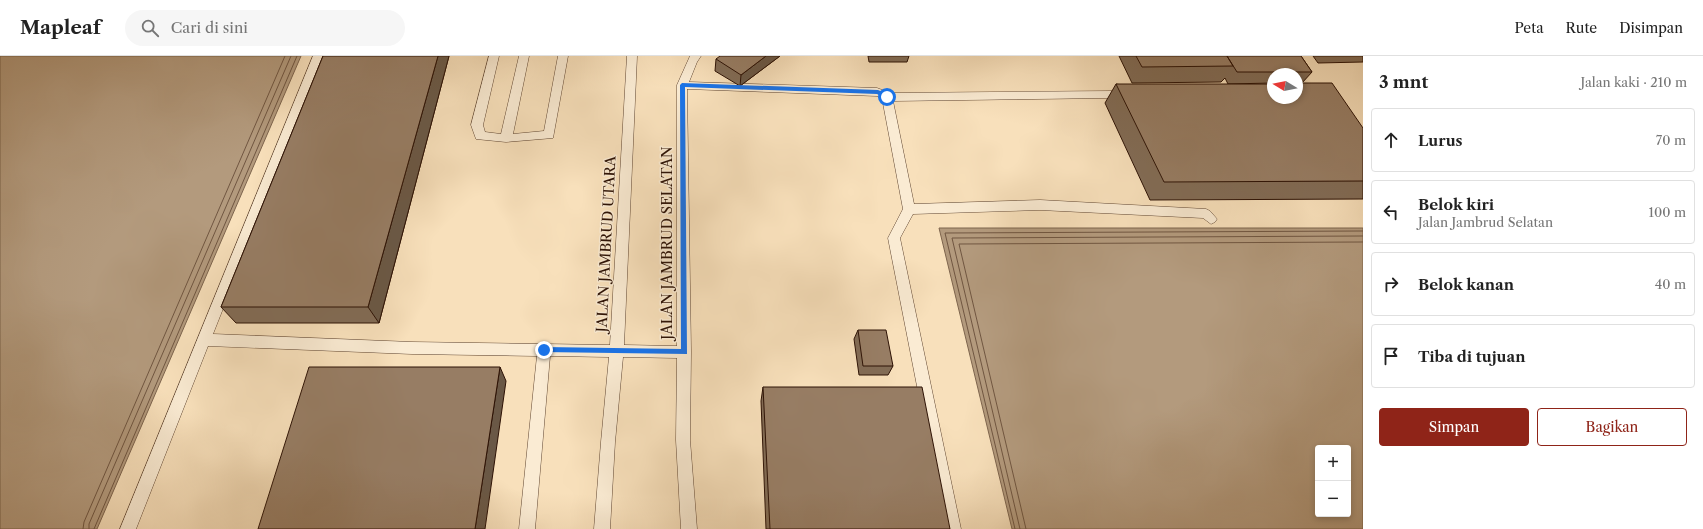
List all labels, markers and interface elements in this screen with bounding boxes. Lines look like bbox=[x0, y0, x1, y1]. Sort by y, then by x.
search box bbox=[125, 10, 405, 46]
text: Mapleaf bbox=[20, 16, 101, 39]
icon: search bbox=[139, 17, 161, 39]
text: Cari di sini bbox=[171, 18, 248, 37]
text: Peta bbox=[1514, 19, 1544, 37]
text: Rute bbox=[1566, 19, 1597, 37]
text: Disimpan bbox=[1619, 19, 1683, 37]
north arrow bbox=[1267, 68, 1303, 104]
text: 3 mnt bbox=[1379, 72, 1428, 92]
text: Jalan kaki · 210 m bbox=[1580, 74, 1687, 90]
route start bbox=[878, 88, 896, 106]
icon: ahead bbox=[1380, 129, 1402, 151]
text: Lurus bbox=[1418, 131, 1463, 150]
text: 70 m bbox=[1656, 132, 1686, 148]
street label: JALAN JAMBRUD SELATAN bbox=[658, 146, 676, 342]
street label: JALAN JAMBRUD UTARA bbox=[592, 155, 620, 335]
text: Belok kiri bbox=[1418, 195, 1494, 214]
icon: left bbox=[1380, 201, 1402, 223]
text: 100 m bbox=[1648, 204, 1686, 220]
text: Jalan Jambrud Selatan bbox=[1418, 214, 1553, 230]
icon: right bbox=[1380, 273, 1402, 295]
text: Belok kanan bbox=[1418, 275, 1514, 294]
text: 40 m bbox=[1655, 276, 1686, 292]
route end bbox=[535, 341, 553, 359]
icon: arrive bbox=[1380, 345, 1402, 367]
text: Tiba di tujuan bbox=[1418, 347, 1526, 366]
button: Simpan bbox=[1379, 408, 1529, 446]
button: Bagikan bbox=[1537, 408, 1687, 446]
map controls bbox=[1315, 445, 1351, 517]
button: + bbox=[1315, 445, 1351, 481]
button: − bbox=[1315, 481, 1351, 517]

